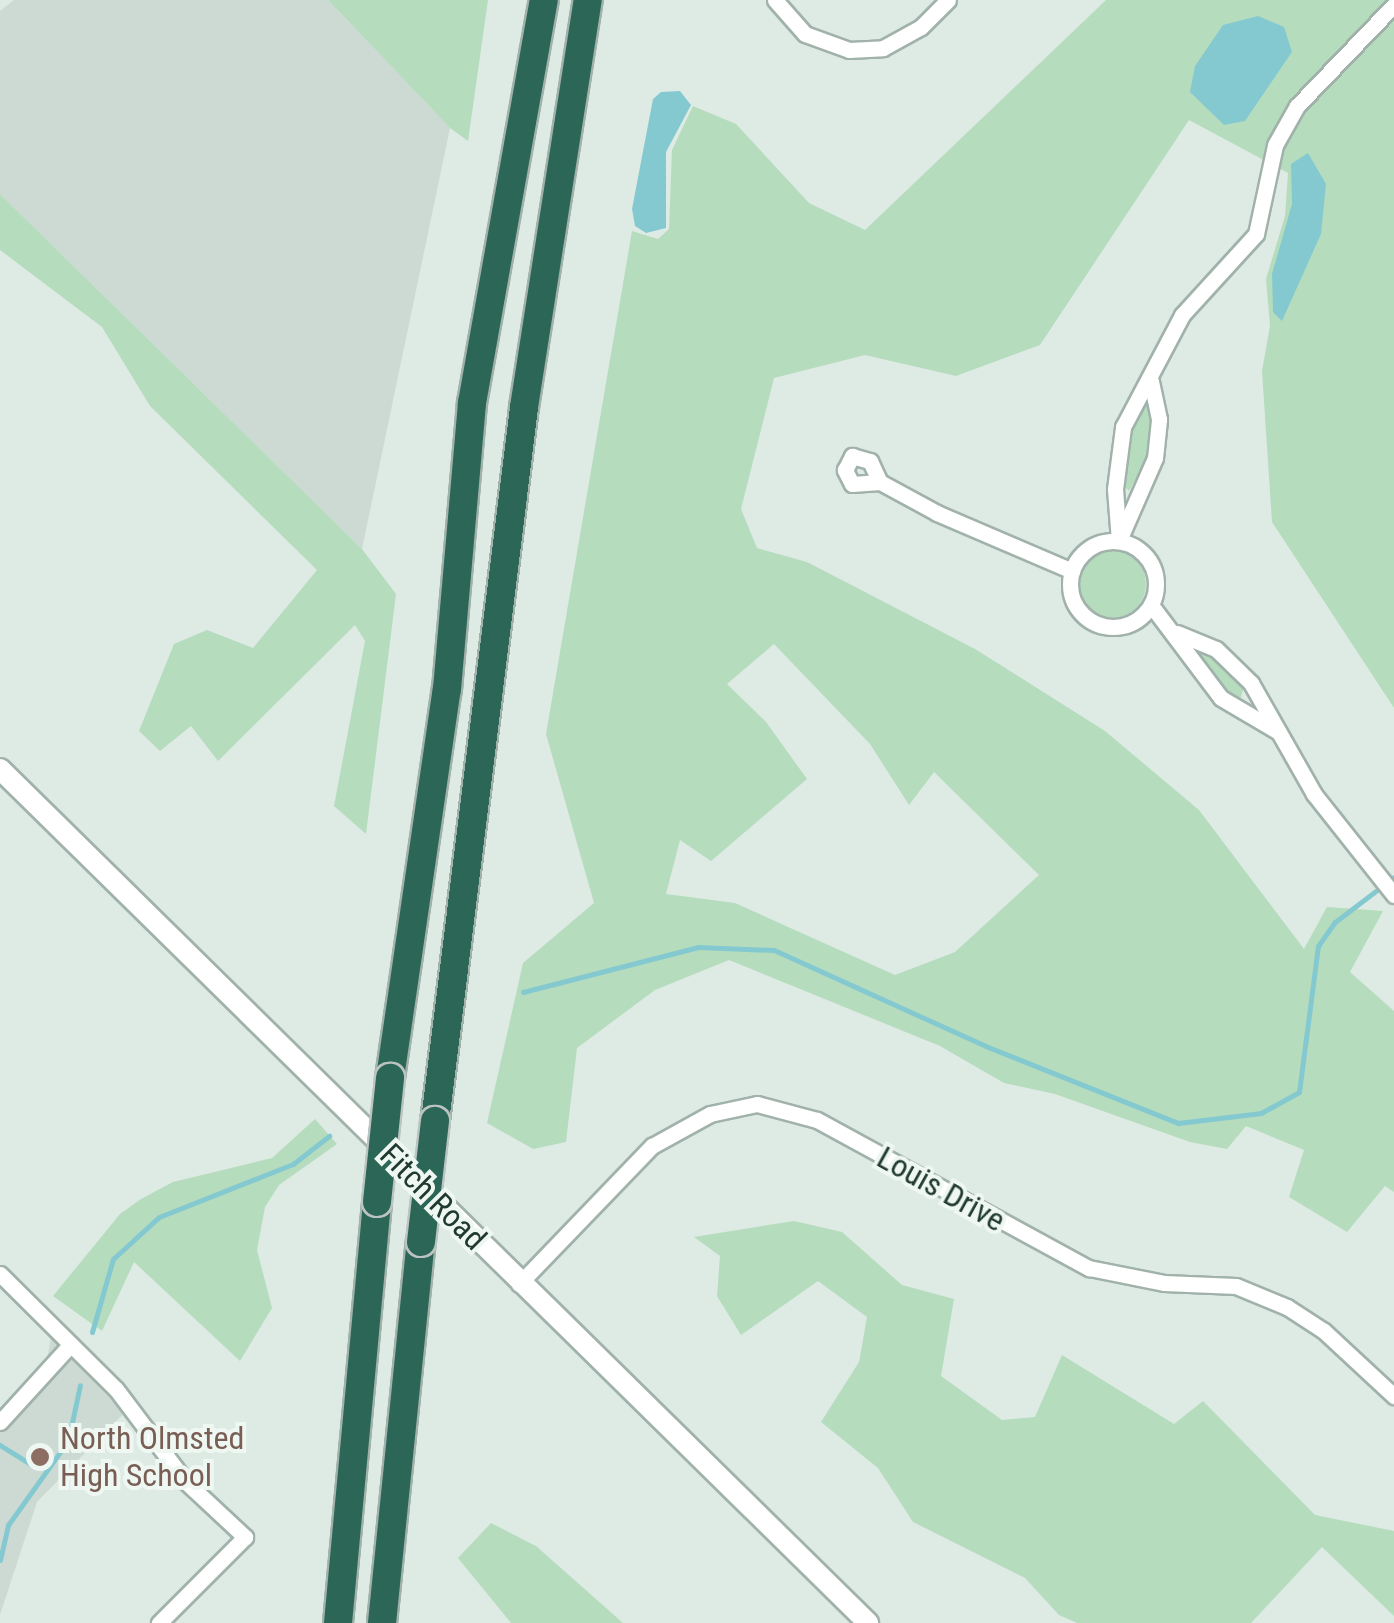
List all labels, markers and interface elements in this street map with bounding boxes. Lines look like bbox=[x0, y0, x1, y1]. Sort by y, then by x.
street label: Fitch Road bbox=[372, 1136, 494, 1258]
street label: Louis Drive bbox=[871, 1138, 1011, 1240]
place label: North Olmsted High School bbox=[60, 1420, 244, 1495]
marker: North Olmsted High School bbox=[29, 1446, 51, 1468]

